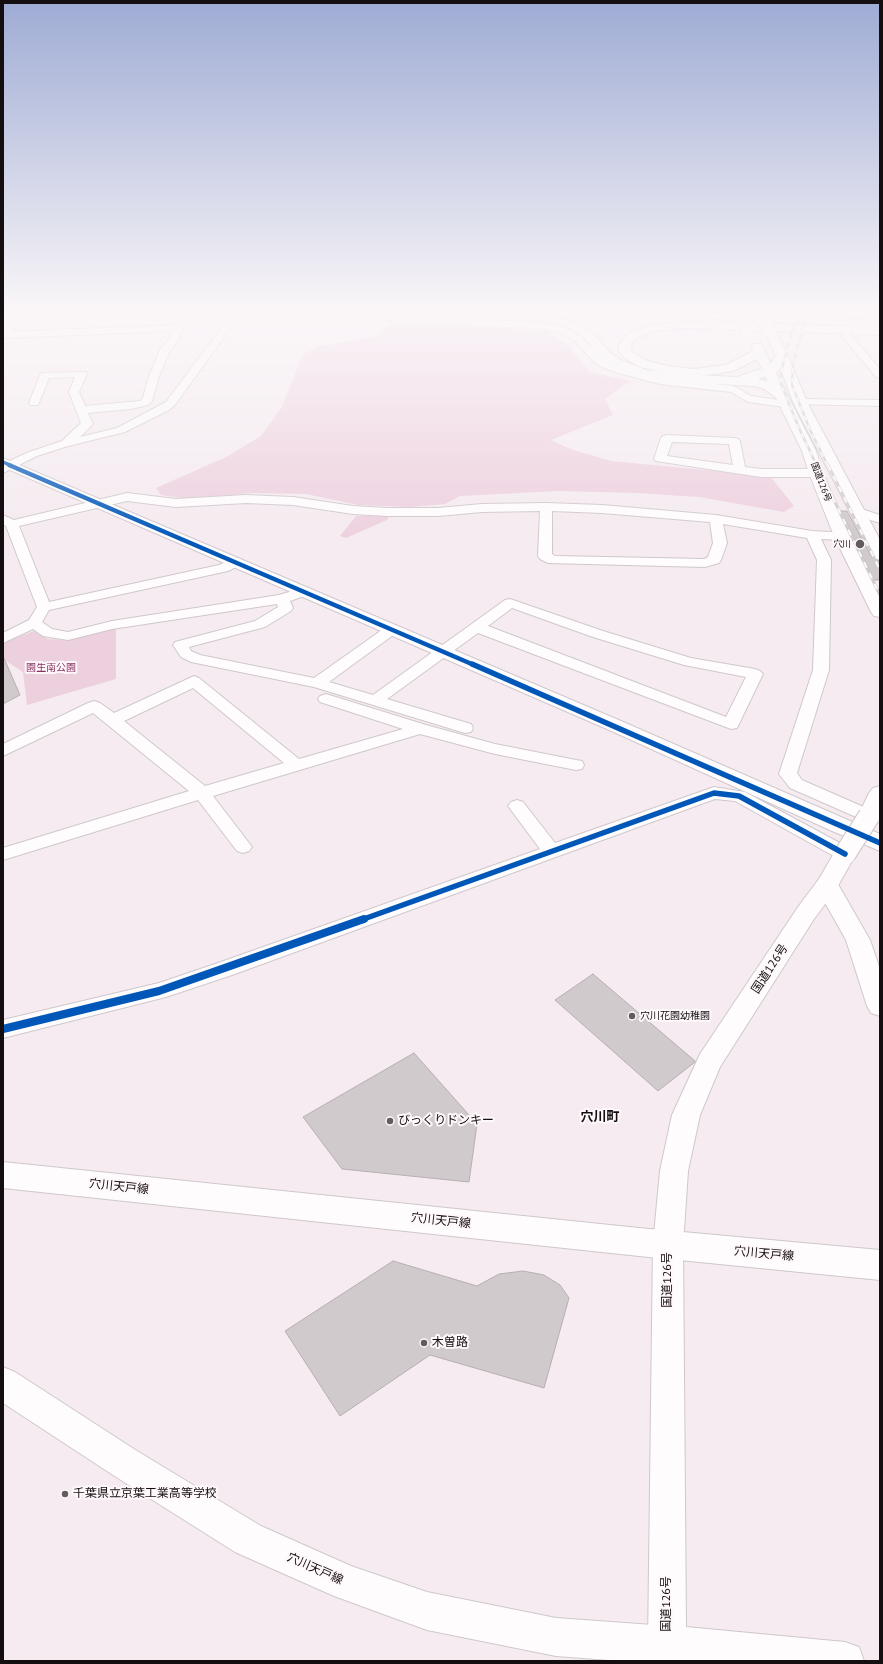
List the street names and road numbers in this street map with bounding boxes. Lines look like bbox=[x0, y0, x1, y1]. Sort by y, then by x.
street label: 国道126号 bbox=[808, 461, 834, 503]
street label: 国道126号 bbox=[749, 942, 791, 996]
street label: 穴川天戸線 bbox=[88, 1177, 150, 1197]
street label: 穴川天戸線 bbox=[410, 1211, 472, 1231]
street label: 穴川天戸線 bbox=[733, 1244, 795, 1264]
street label: 国道126号 bbox=[661, 1252, 675, 1308]
street label: 穴川天戸線 bbox=[285, 1550, 345, 1588]
street label: 国道126号 bbox=[660, 1576, 674, 1632]

